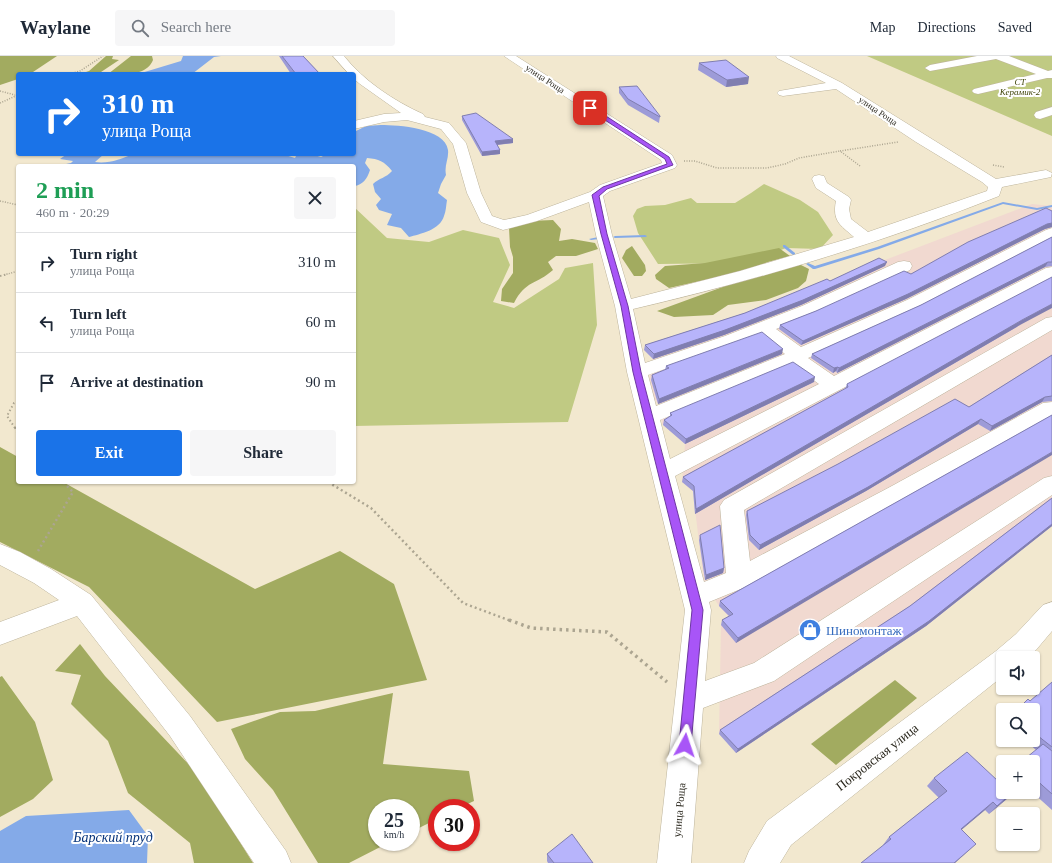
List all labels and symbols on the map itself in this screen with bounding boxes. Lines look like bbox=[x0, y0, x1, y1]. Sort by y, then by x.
street label: улица Роща bbox=[524, 63, 566, 95]
park label: СТ Керамик-2 bbox=[999, 77, 1041, 97]
pin bbox=[573, 91, 607, 125]
street label: улица Роща bbox=[857, 94, 899, 128]
shop icon: Шиномонтаж bbox=[797, 617, 823, 643]
place label: Шиномонтаж bbox=[826, 623, 903, 638]
street label: Покровская улица bbox=[833, 720, 921, 794]
position arrow bbox=[664, 724, 706, 766]
street label: улица Роща bbox=[671, 782, 687, 838]
speed limit sign: 30 bbox=[428, 799, 480, 851]
water label: Барский пруд bbox=[72, 830, 153, 845]

